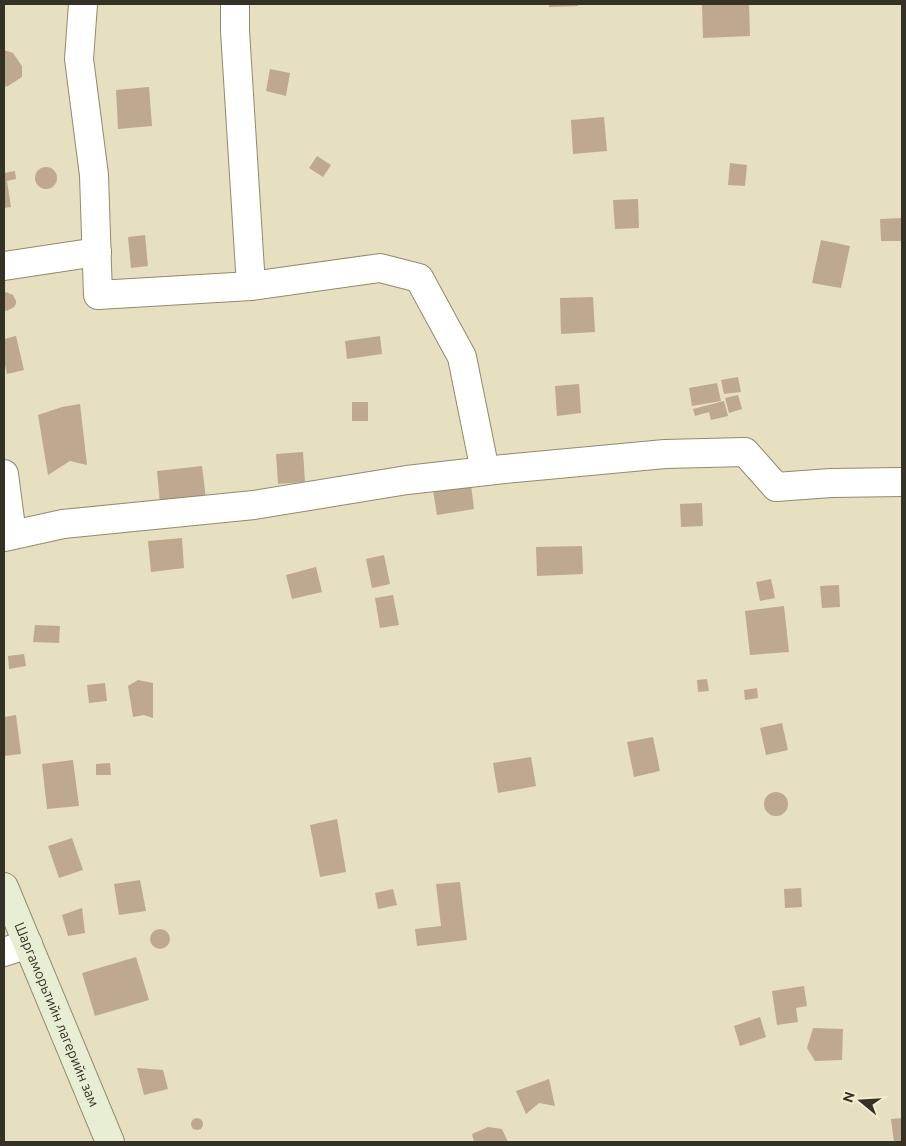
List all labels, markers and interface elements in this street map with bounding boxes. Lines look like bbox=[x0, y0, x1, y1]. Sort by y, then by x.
street label: Шаргаморьтийн лагерийн зам bbox=[11, 920, 102, 1109]
north arrow bbox=[836, 1076, 886, 1126]
text: N bbox=[839, 1090, 858, 1104]

